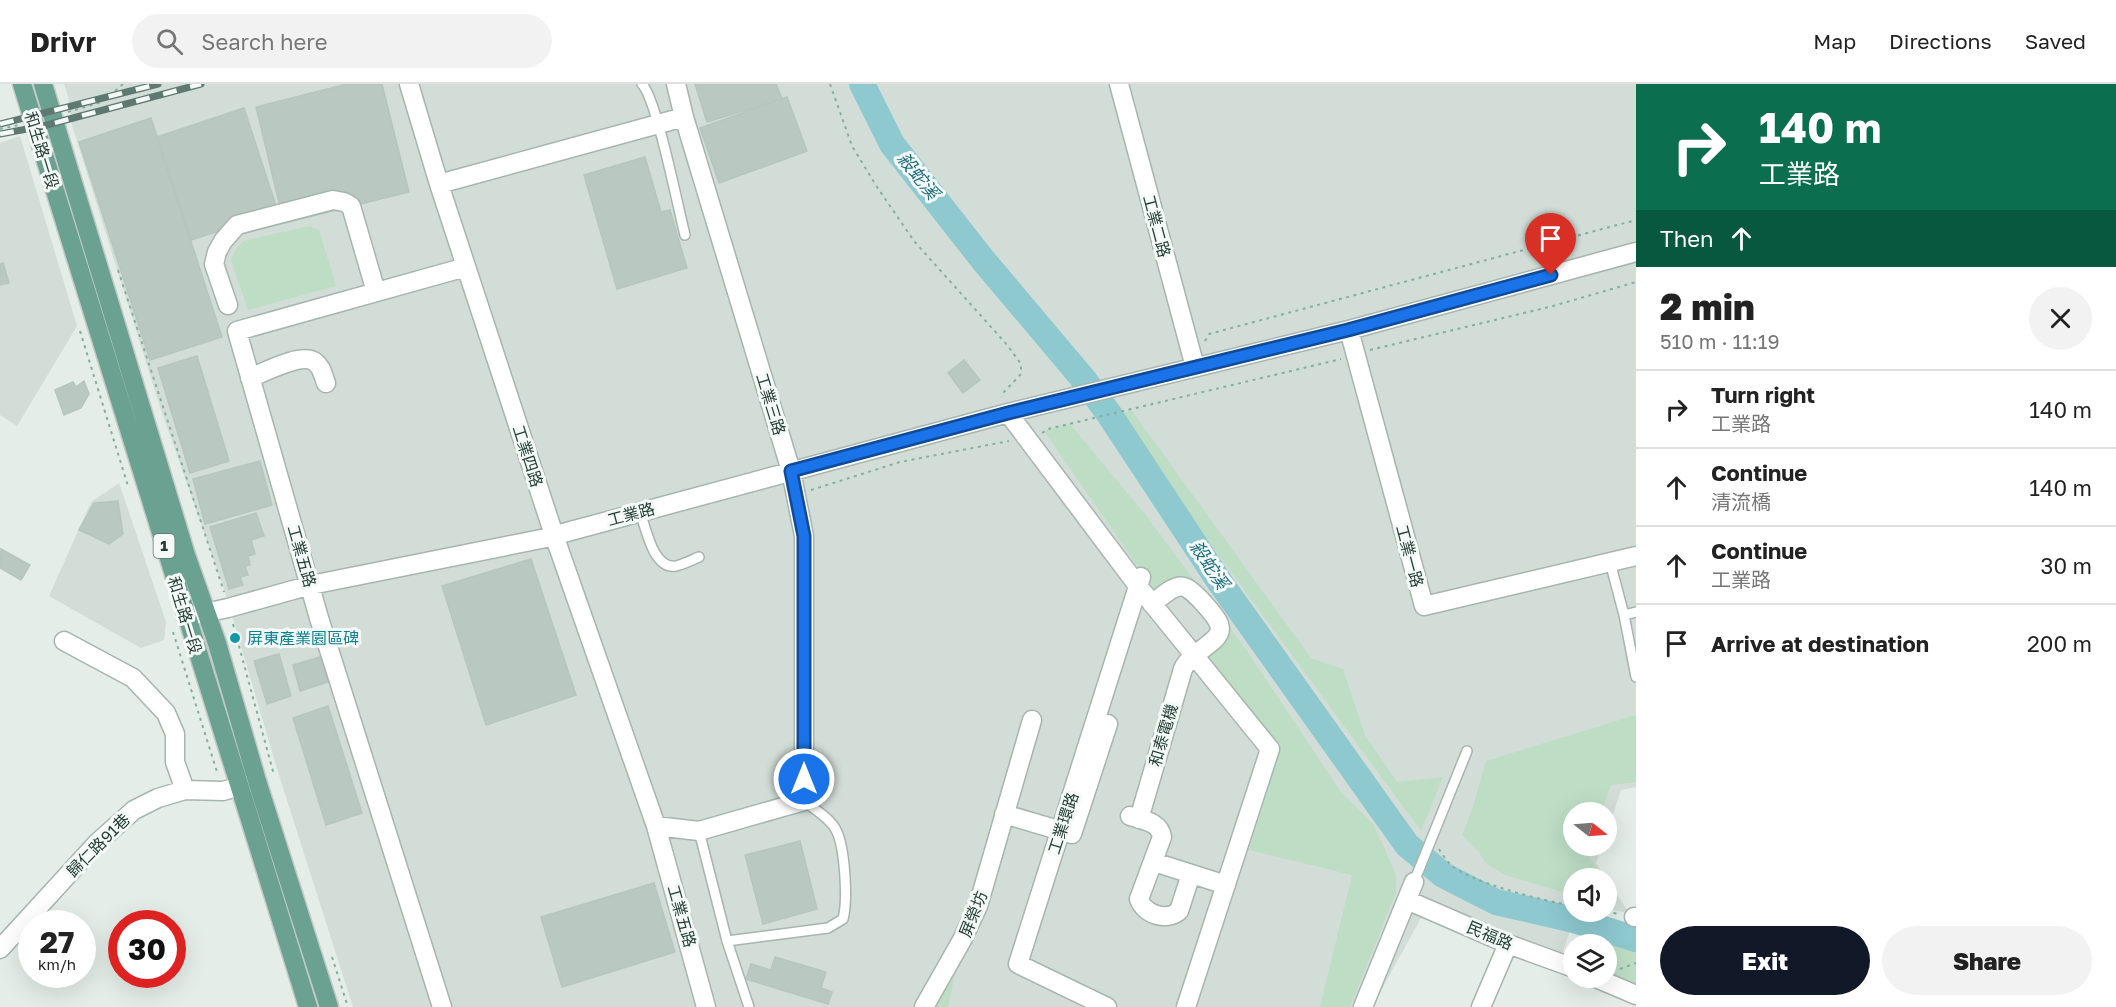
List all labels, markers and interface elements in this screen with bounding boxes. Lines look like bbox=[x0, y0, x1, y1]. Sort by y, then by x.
search box bbox=[132, 14, 552, 68]
text: Drivr bbox=[30, 25, 96, 58]
icon: search bbox=[153, 25, 186, 58]
text: Search here bbox=[201, 28, 327, 55]
text: Map bbox=[1813, 28, 1856, 54]
text: Directions bbox=[1889, 28, 1992, 54]
text: Saved bbox=[2025, 28, 2086, 54]
text: 140 m bbox=[1759, 102, 1881, 152]
icon: right bbox=[1660, 108, 1738, 186]
street label: 和生路一段 bbox=[21, 109, 63, 191]
water label: 殺蛇溪 bbox=[893, 147, 946, 206]
text: 工業路 bbox=[1759, 158, 1840, 190]
street label: 工業二路 bbox=[1139, 192, 1175, 260]
pin bbox=[1525, 213, 1576, 275]
icon: arrive bbox=[1534, 222, 1567, 255]
icon: ahead bbox=[1725, 222, 1758, 255]
text: Then bbox=[1660, 225, 1713, 252]
text: 2 min bbox=[1660, 285, 1755, 328]
button: close bbox=[2029, 287, 2092, 350]
text: 510 m · 11:19 bbox=[1660, 329, 1780, 353]
street label: 工業三路 bbox=[752, 370, 790, 438]
text: Turn right bbox=[1711, 381, 1815, 408]
icon: right bbox=[1660, 393, 1693, 426]
text: 140 m bbox=[2029, 396, 2092, 423]
text: 工業路 bbox=[1711, 411, 1771, 435]
street label: 工業四路 bbox=[509, 422, 547, 490]
text: Continue bbox=[1711, 459, 1807, 486]
icon: ahead bbox=[1660, 471, 1693, 504]
text: 140 m bbox=[2029, 474, 2092, 501]
text: 清流橋 bbox=[1711, 489, 1771, 513]
street label: 工業路 bbox=[605, 498, 657, 530]
street label: 工業五路 bbox=[284, 522, 320, 590]
street label: 工業一路 bbox=[1392, 522, 1428, 590]
road number: 1 bbox=[154, 534, 174, 558]
water label: 殺蛇溪 bbox=[1186, 536, 1236, 595]
text: Continue bbox=[1711, 537, 1807, 564]
icon: ahead bbox=[1660, 549, 1693, 582]
text: 30 m bbox=[2041, 552, 2092, 579]
text: 工業路 bbox=[1711, 567, 1771, 591]
street label: 和生路一段 bbox=[164, 574, 206, 656]
icon: arrive bbox=[1660, 627, 1693, 660]
place label: 屏東產業園區碑 bbox=[247, 628, 359, 648]
text: Arrive at destination bbox=[1711, 630, 1929, 657]
text: 200 m bbox=[2027, 630, 2092, 657]
marker: 屏東產業園區碑 bbox=[228, 631, 242, 645]
street label: 和泰電機 bbox=[1145, 701, 1181, 769]
position arrow bbox=[772, 747, 836, 811]
street label: 工業環路 bbox=[1044, 789, 1082, 857]
north arrow bbox=[1563, 802, 1617, 856]
map controls bbox=[1563, 802, 1617, 988]
street label: 歸仁路91巷 bbox=[62, 809, 134, 881]
button: sound bbox=[1563, 868, 1617, 922]
street label: 工業五路 bbox=[664, 882, 700, 950]
street label: 屏榮坊 bbox=[955, 888, 991, 940]
speed limit sign: 30 bbox=[108, 910, 186, 988]
street label: 民福路 bbox=[1464, 916, 1516, 954]
text: 27 bbox=[40, 924, 74, 960]
button: Exit bbox=[1660, 926, 1870, 995]
button: Share bbox=[1882, 926, 2092, 995]
button: layers bbox=[1563, 934, 1617, 988]
text: km/h bbox=[38, 955, 76, 973]

